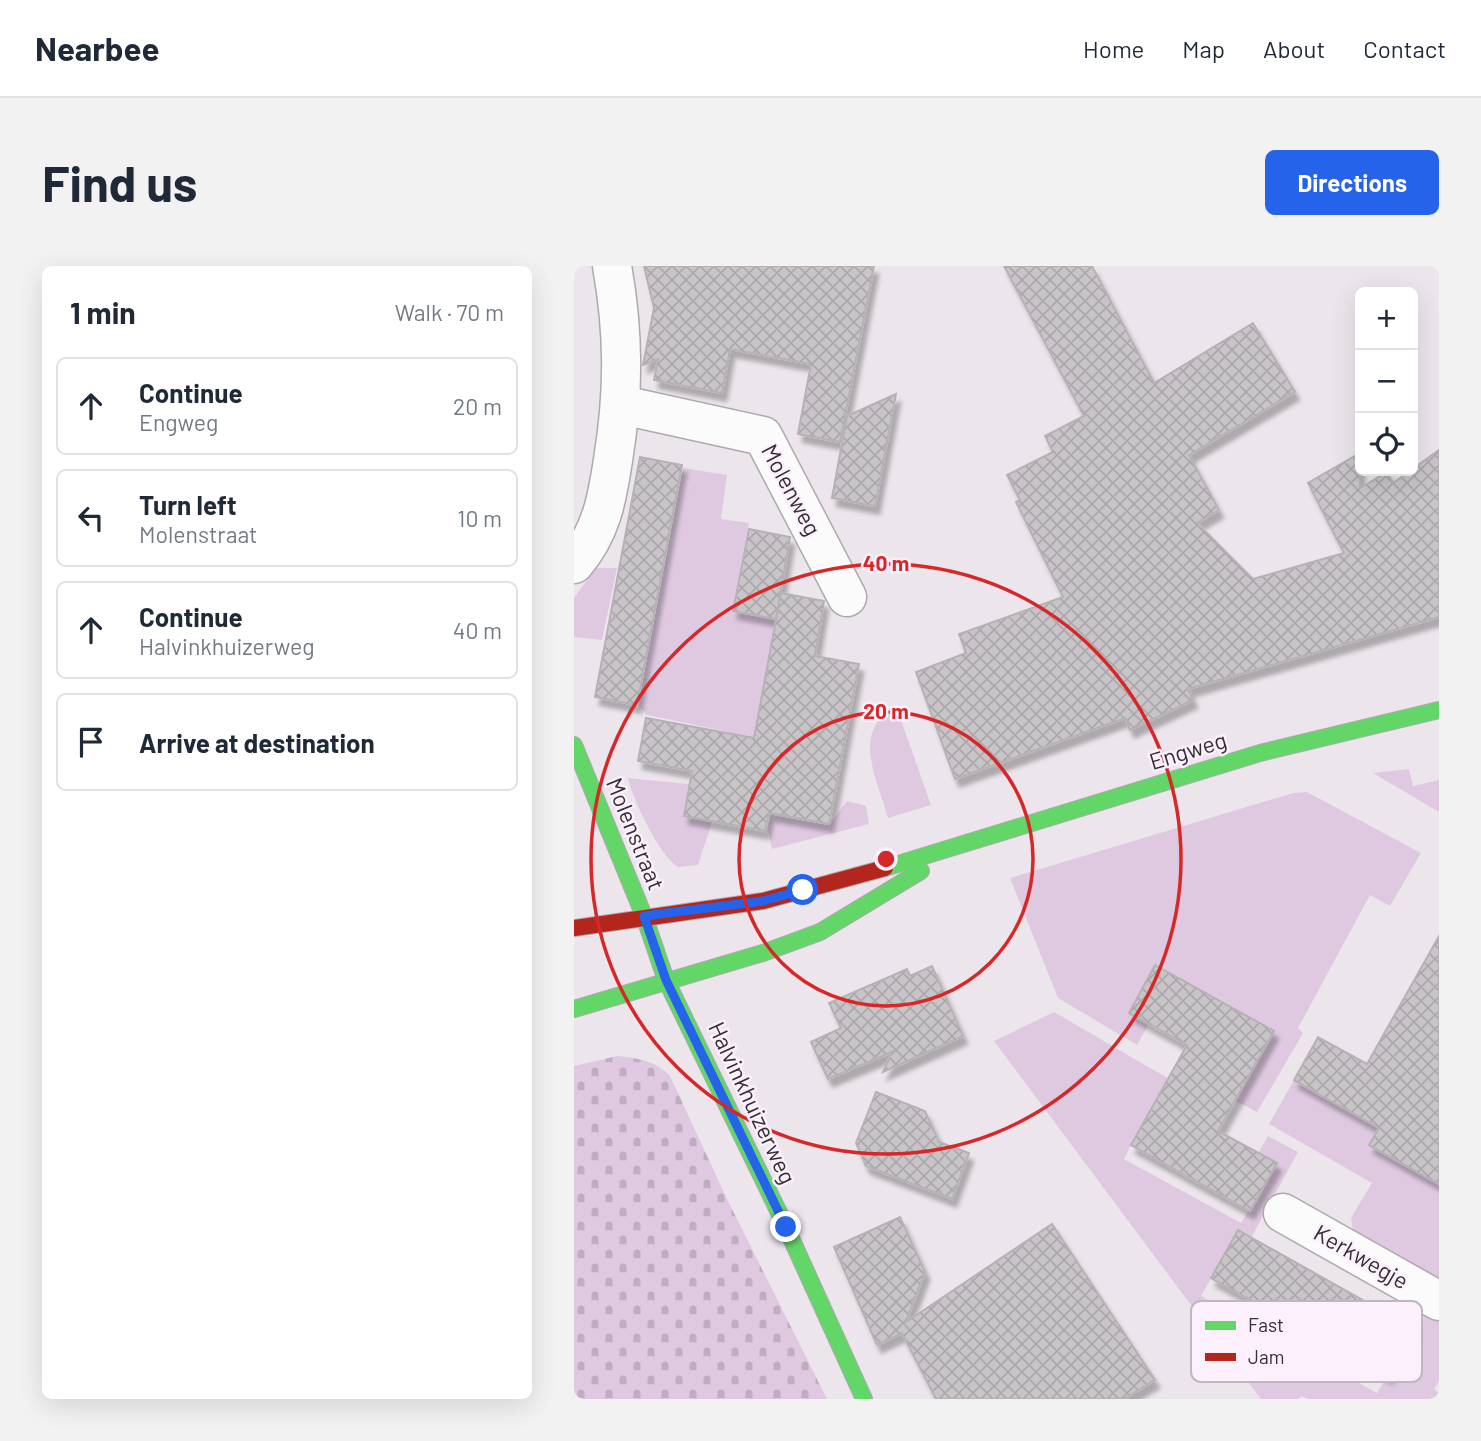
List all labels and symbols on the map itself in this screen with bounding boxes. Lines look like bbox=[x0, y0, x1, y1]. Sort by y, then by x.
street label: Molenweg bbox=[756, 439, 828, 540]
text: 40 m bbox=[863, 550, 909, 575]
text: 20 m bbox=[863, 698, 909, 723]
street label: Engweg bbox=[1146, 725, 1230, 775]
street label: Molenstraat bbox=[601, 773, 671, 894]
centre of rings bbox=[874, 847, 898, 871]
route start bbox=[787, 874, 818, 905]
street label: Halvinkhuizerweg bbox=[703, 1017, 803, 1188]
route end bbox=[770, 1211, 801, 1242]
street label: Kerkwegje bbox=[1309, 1218, 1414, 1294]
legend bbox=[1191, 1301, 1422, 1382]
text: Fast bbox=[1248, 1313, 1284, 1336]
text: Jam bbox=[1248, 1345, 1284, 1368]

